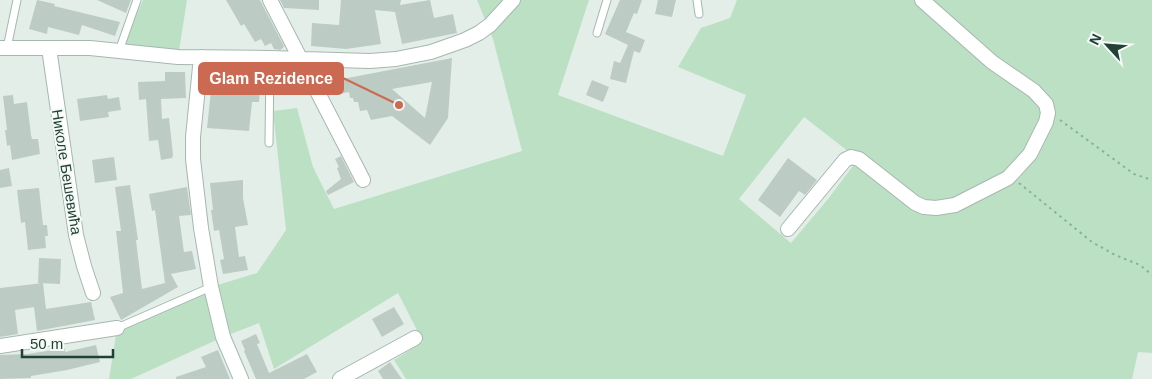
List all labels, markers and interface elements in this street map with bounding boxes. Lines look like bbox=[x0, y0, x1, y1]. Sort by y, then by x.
north arrow bbox=[1082, 20, 1132, 70]
text: N bbox=[1086, 31, 1105, 47]
callout: Glam Rezidence bbox=[199, 63, 343, 94]
text: Glam Rezidence bbox=[209, 70, 333, 87]
street label: Николе Бешевића bbox=[49, 108, 85, 237]
scale bar bbox=[22, 326, 114, 358]
text: 50 m bbox=[30, 335, 63, 352]

